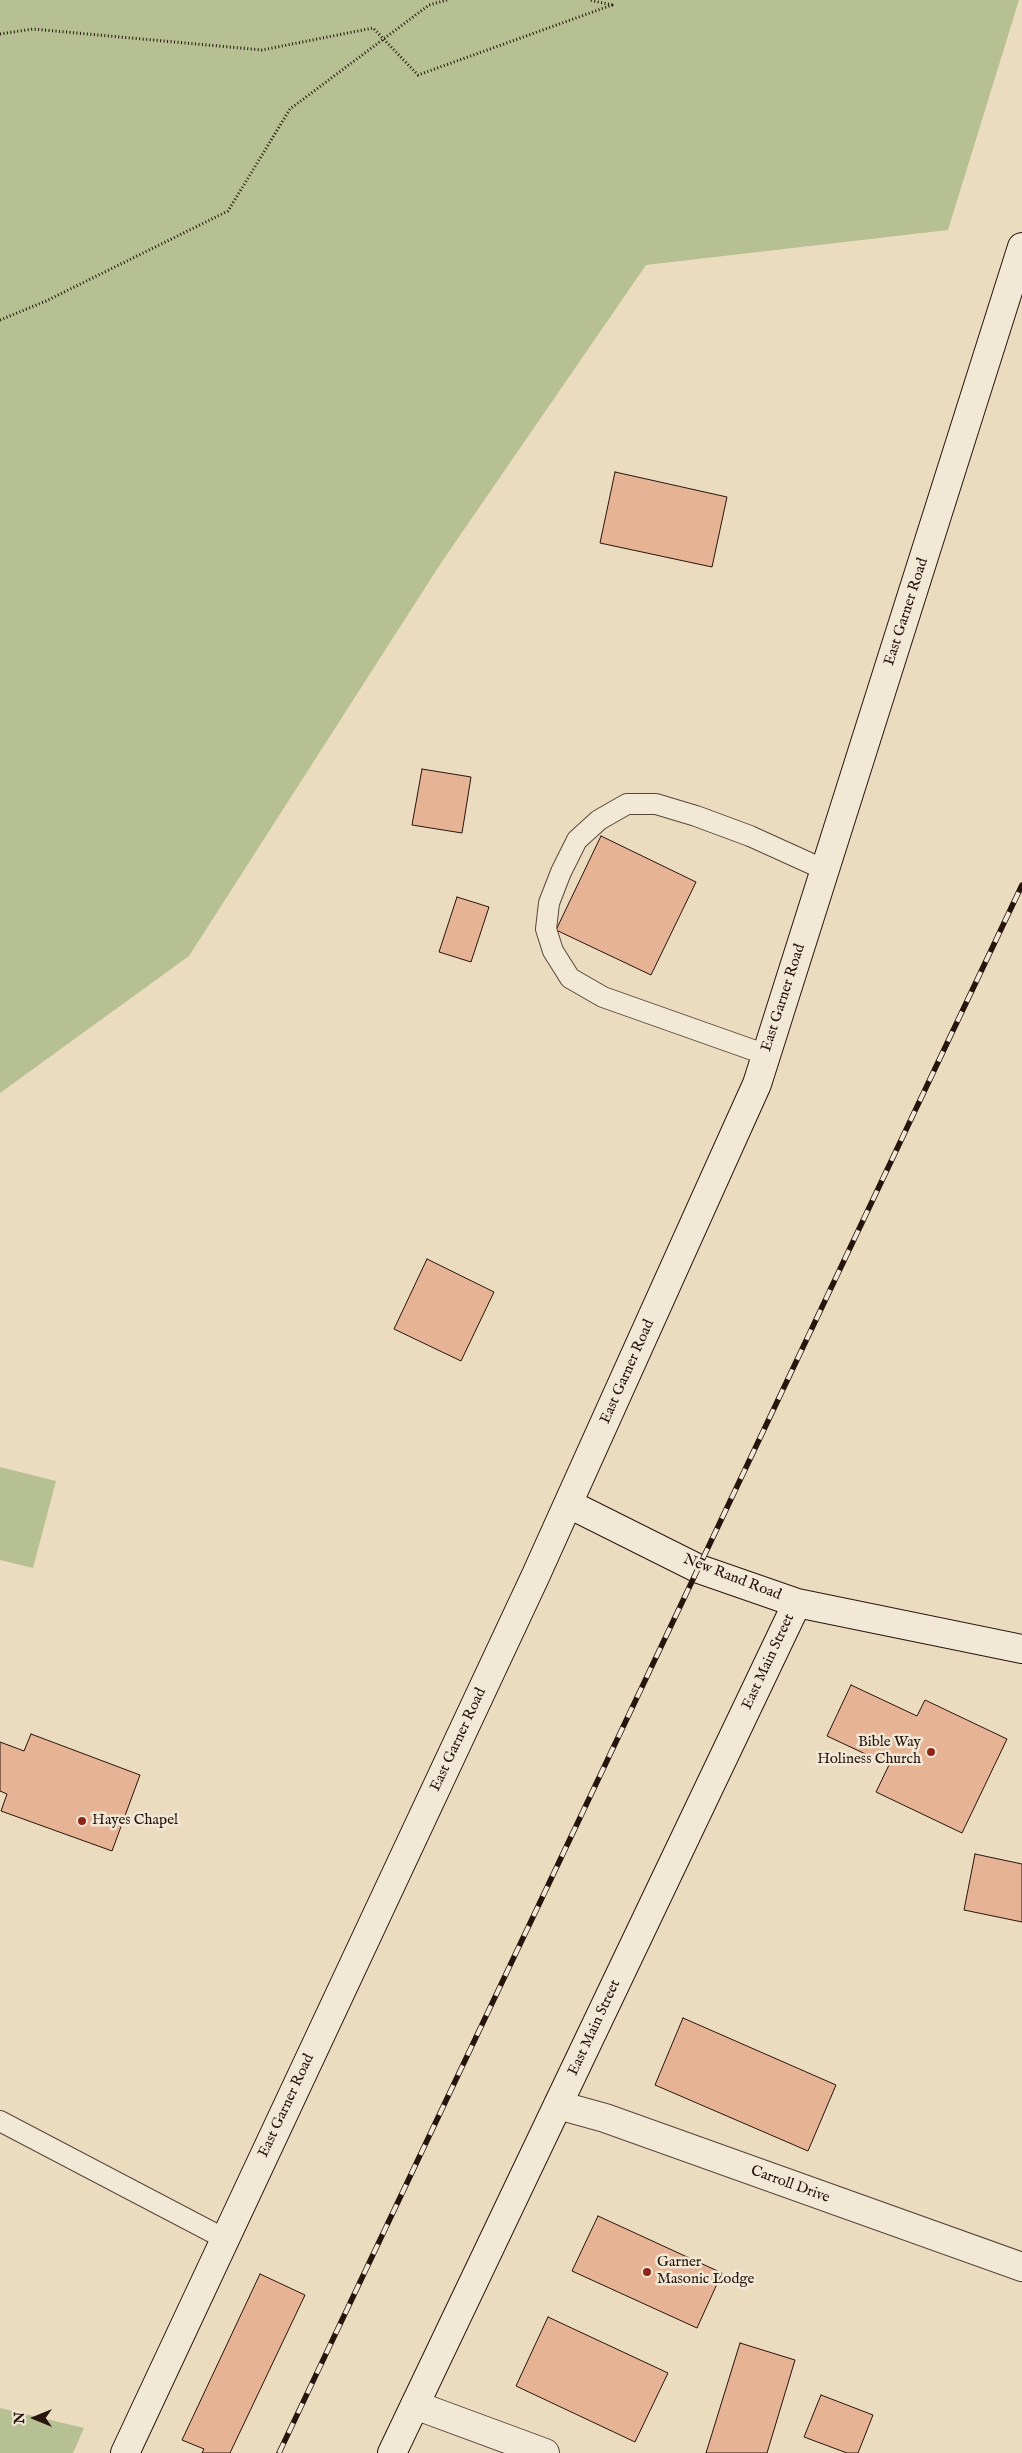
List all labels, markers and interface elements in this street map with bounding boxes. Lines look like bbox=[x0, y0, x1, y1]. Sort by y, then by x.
street label: East Garner Road bbox=[881, 556, 933, 668]
street label: East Garner Road bbox=[758, 942, 810, 1054]
street label: East Garner Road bbox=[597, 1317, 659, 1427]
street label: New Rand Road bbox=[680, 1551, 784, 1605]
street label: East Main Street bbox=[739, 1611, 799, 1713]
street label: East Garner Road bbox=[427, 1685, 491, 1795]
place label: Bible Way Holiness Church bbox=[817, 1734, 921, 1769]
marker: Bible Way Holiness Church bbox=[925, 1746, 937, 1758]
place label: Hayes Chapel bbox=[92, 1812, 178, 1830]
marker: Hayes Chapel bbox=[76, 1815, 88, 1827]
street label: East Main Street bbox=[565, 1977, 625, 2079]
street label: East Garner Road bbox=[255, 2051, 319, 2161]
street label: Carroll Drive bbox=[748, 2162, 832, 2208]
place label: Garner Masonic Lodge bbox=[657, 2254, 754, 2289]
marker: Garner Masonic Lodge bbox=[641, 2266, 653, 2278]
north arrow bbox=[10, 2393, 60, 2443]
text: N bbox=[11, 2412, 29, 2424]

